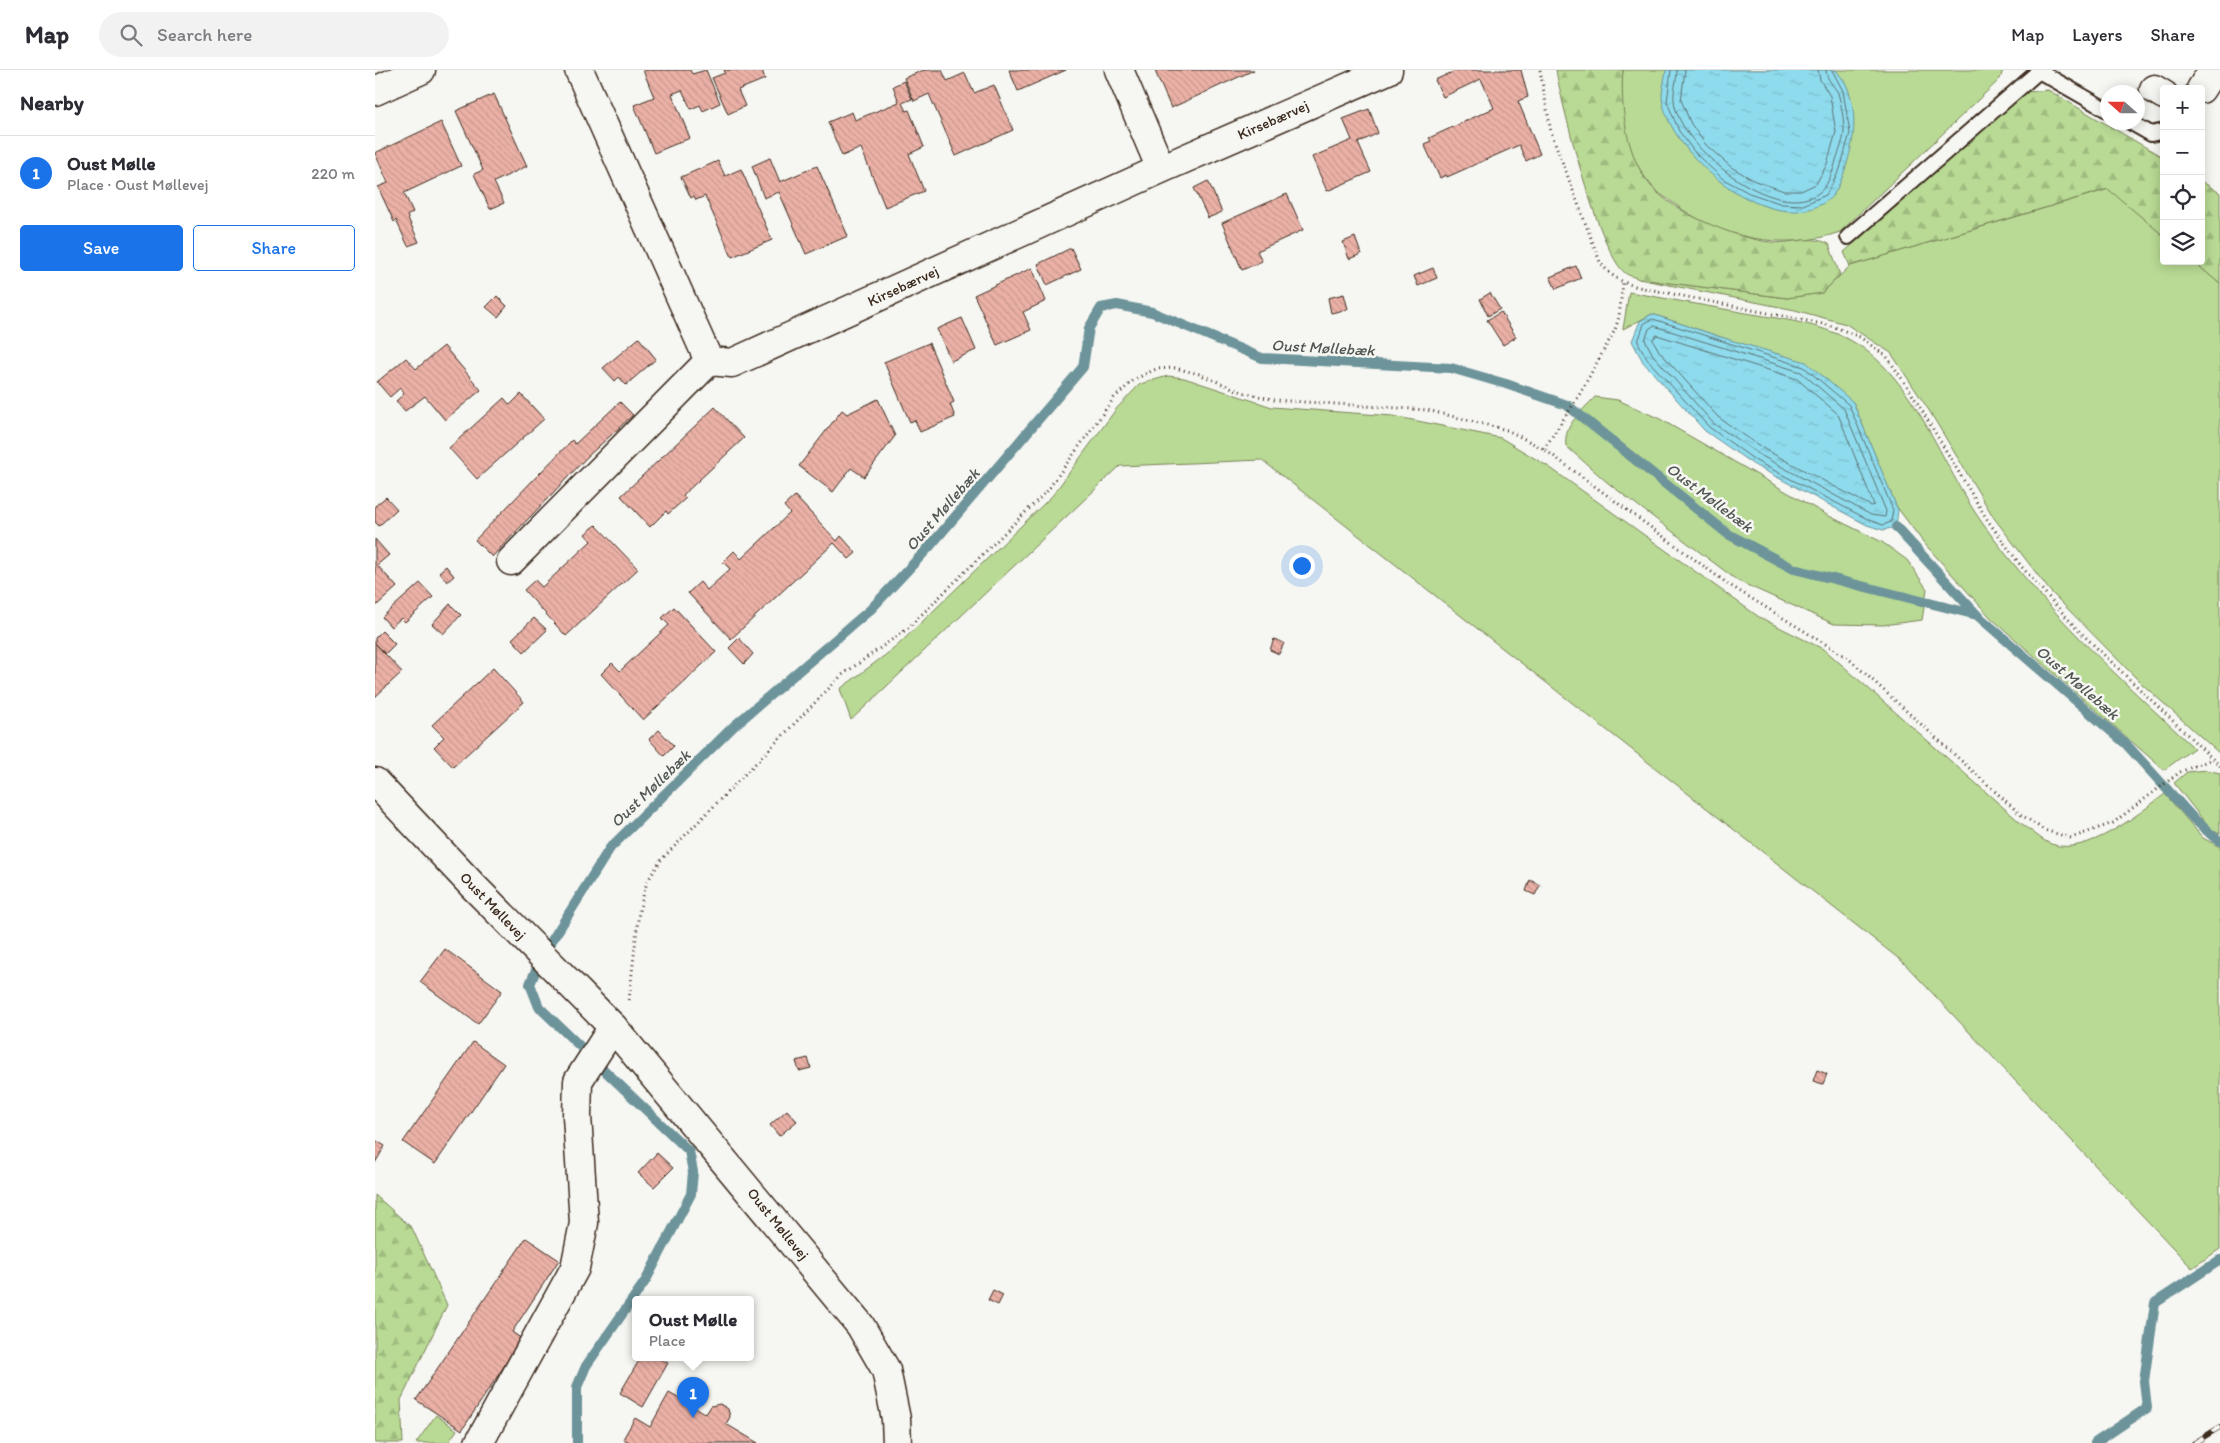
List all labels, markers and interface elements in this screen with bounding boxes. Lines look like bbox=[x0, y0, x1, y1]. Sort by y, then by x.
search box bbox=[99, 12, 449, 57]
text: Map bbox=[25, 20, 69, 49]
icon: search bbox=[117, 21, 145, 49]
text: Search here bbox=[157, 23, 252, 46]
text: Map bbox=[2011, 24, 2044, 46]
text: Layers bbox=[2072, 24, 2122, 46]
text: Share bbox=[2150, 24, 2195, 46]
north arrow bbox=[2100, 85, 2145, 130]
map controls bbox=[2160, 85, 2205, 265]
button: + bbox=[2160, 85, 2205, 130]
text: Nearby bbox=[20, 90, 84, 115]
street label: Kirsebærvej bbox=[1235, 96, 1311, 144]
button: − bbox=[2160, 130, 2205, 175]
text: Oust Mølle bbox=[67, 152, 156, 175]
text: 1 bbox=[32, 164, 40, 183]
text: 220 m bbox=[311, 164, 355, 183]
text: Place · Oust Møllevej bbox=[67, 175, 209, 194]
button: locate bbox=[2160, 175, 2205, 220]
button: layers bbox=[2160, 220, 2205, 265]
button: Save bbox=[20, 225, 183, 271]
button: Share bbox=[193, 225, 355, 271]
street label: Kirsebærvej bbox=[865, 262, 941, 310]
water label: Oust Møllebæk bbox=[1271, 335, 1376, 360]
water label: Oust Møllebæk bbox=[1663, 459, 1757, 537]
water label: Oust Møllebæk bbox=[901, 464, 984, 555]
your location bbox=[1289, 553, 1315, 579]
water label: Oust Møllebæk bbox=[2032, 641, 2123, 724]
water label: Oust Møllebæk bbox=[607, 745, 695, 831]
street label: Oust Møllevej bbox=[456, 868, 530, 944]
street label: Oust Møllevej bbox=[743, 1184, 813, 1264]
popup bbox=[632, 1296, 754, 1361]
text: Oust Mølle bbox=[649, 1308, 737, 1331]
text: Place bbox=[649, 1331, 686, 1350]
pin: 1 bbox=[677, 1377, 709, 1418]

